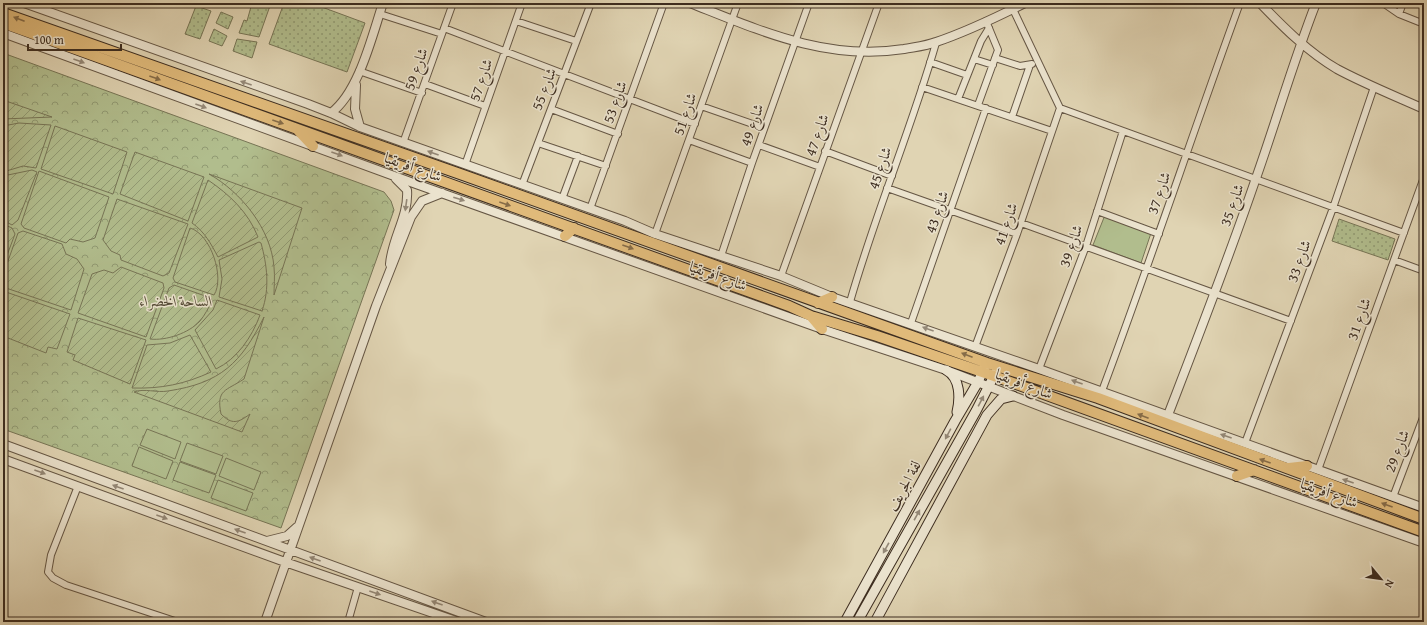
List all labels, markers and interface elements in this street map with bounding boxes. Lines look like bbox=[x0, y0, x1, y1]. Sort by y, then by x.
one-way arrow bbox=[13, 16, 25, 22]
scale bar bbox=[28, 26, 121, 52]
text: 100 m bbox=[34, 31, 64, 48]
street label: شارع 59 bbox=[398, 45, 436, 94]
street label: شارع 57 bbox=[463, 56, 500, 105]
one-way arrow bbox=[74, 58, 86, 64]
street label: شارع 55 bbox=[526, 65, 564, 114]
one-way arrow bbox=[150, 76, 162, 82]
street label: شارع 53 bbox=[597, 78, 635, 127]
one-way arrow bbox=[239, 79, 251, 85]
street label: شارع 51 bbox=[667, 90, 704, 139]
street label: شارع 49 bbox=[734, 101, 771, 150]
one-way arrow bbox=[196, 103, 208, 109]
street label: شارع 47 bbox=[799, 111, 837, 160]
one-way arrow bbox=[272, 119, 284, 125]
street label: شارع 45 bbox=[862, 144, 899, 193]
street label: شارع أفريقيا bbox=[380, 146, 445, 189]
one-way arrow bbox=[426, 149, 438, 155]
one-way arrow bbox=[331, 152, 343, 158]
street label: شارع 37 bbox=[1141, 169, 1178, 218]
street label: شارع 35 bbox=[1214, 181, 1252, 230]
street label: شارع 43 bbox=[919, 188, 956, 237]
one-way arrow bbox=[453, 196, 465, 202]
one-way arrow bbox=[403, 199, 409, 211]
street label: شارع 41 bbox=[988, 200, 1025, 249]
one-way arrow bbox=[499, 202, 511, 208]
street label: شارع 39 bbox=[1053, 222, 1090, 271]
street label: شارع 33 bbox=[1281, 237, 1319, 286]
one-way arrow bbox=[622, 245, 634, 251]
street label: شارع أفريقيا bbox=[685, 255, 750, 298]
park label: الساحة الخضراء bbox=[139, 290, 213, 311]
street label: شارع 31 bbox=[1341, 295, 1379, 344]
one-way arrow bbox=[922, 326, 934, 332]
one-way arrow bbox=[961, 352, 973, 358]
street label: شارع أفريقيا bbox=[991, 363, 1056, 407]
one-way arrow bbox=[1071, 379, 1083, 385]
one-way arrow bbox=[978, 396, 984, 407]
one-way arrow bbox=[1137, 412, 1149, 418]
street label: شارع 29 bbox=[1379, 427, 1417, 476]
one-way arrow bbox=[945, 428, 951, 440]
one-way arrow bbox=[1219, 433, 1231, 439]
street label: لفة الجريف bbox=[881, 457, 926, 515]
one-way arrow bbox=[1259, 458, 1271, 464]
one-way arrow bbox=[34, 469, 46, 475]
street label: شارع أفريقيا bbox=[1296, 472, 1361, 515]
one-way arrow bbox=[1341, 478, 1353, 484]
one-way arrow bbox=[111, 483, 123, 489]
one-way arrow bbox=[1381, 502, 1393, 508]
one-way arrow bbox=[914, 509, 920, 521]
one-way arrow bbox=[156, 514, 168, 520]
one-way arrow bbox=[234, 528, 246, 534]
one-way arrow bbox=[883, 542, 889, 554]
one-way arrow bbox=[308, 555, 320, 561]
north arrow bbox=[1361, 559, 1401, 599]
text: N bbox=[1381, 577, 1399, 592]
one-way arrow bbox=[369, 590, 381, 596]
one-way arrow bbox=[431, 599, 443, 605]

